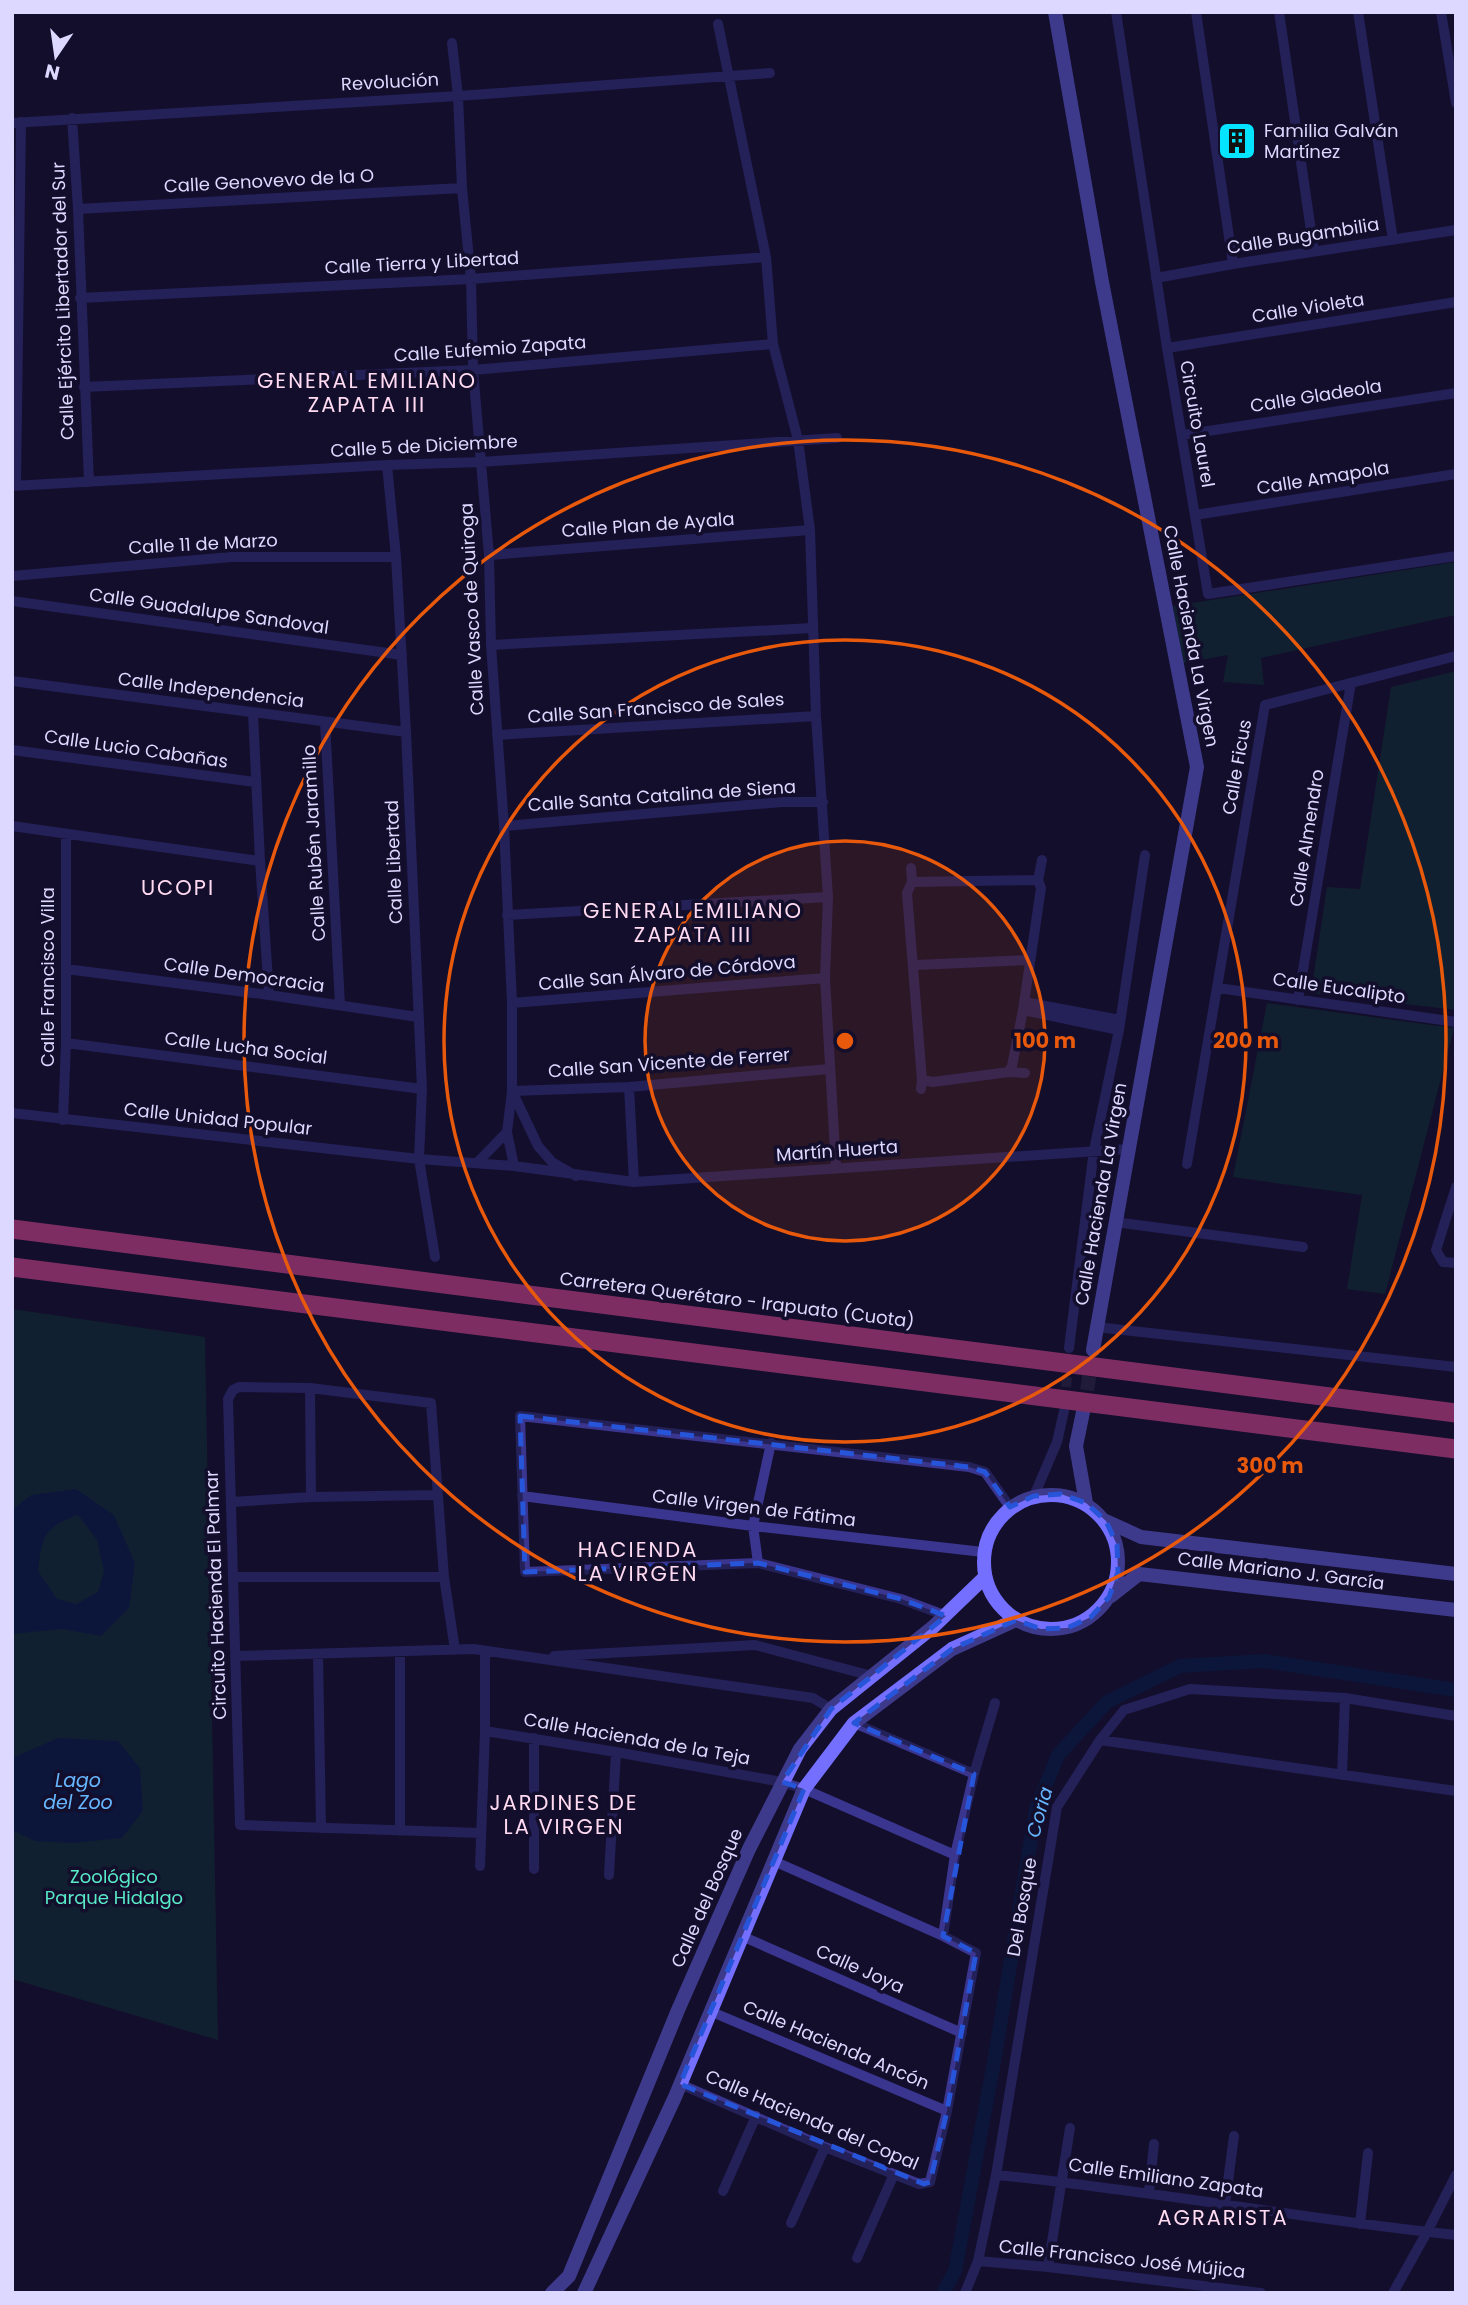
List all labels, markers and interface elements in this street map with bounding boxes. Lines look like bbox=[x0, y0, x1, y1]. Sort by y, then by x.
north arrow bbox=[21, 21, 91, 91]
text: N bbox=[42, 57, 62, 87]
street label: Revolución bbox=[340, 66, 440, 97]
place label: Familia Galván Martínez bbox=[1264, 118, 1398, 164]
building icon: Familia Galván Martínez bbox=[1216, 120, 1258, 162]
street label: Calle Ejército Libertador del Sur bbox=[45, 161, 80, 440]
street label: Calle Genovevo de la O bbox=[163, 163, 375, 198]
street label: Calle Bugambilia bbox=[1225, 211, 1381, 260]
street label: Calle Tierra y Libertad bbox=[324, 245, 520, 280]
street label: Calle Violeta bbox=[1250, 286, 1366, 329]
street label: Calle Eufemio Zapata bbox=[393, 329, 587, 368]
street label: Circuito Laurel bbox=[1174, 358, 1221, 489]
district label: GENERAL EMILIANO ZAPATA III bbox=[257, 366, 477, 419]
street label: Calle Gladeola bbox=[1248, 373, 1384, 418]
street label: Calle 5 de Diciembre bbox=[330, 428, 518, 463]
street label: Calle Amapola bbox=[1255, 455, 1391, 500]
street label: Calle Vasco de Quiroga bbox=[453, 502, 490, 716]
street label: Calle Plan de Ayala bbox=[561, 506, 735, 543]
street label: Calle Hacienda La Virgen bbox=[1158, 523, 1225, 749]
street label: Calle 11 de Marzo bbox=[128, 527, 278, 560]
street label: Calle Guadalupe Sandoval bbox=[88, 581, 330, 640]
street label: Calle Independencia bbox=[117, 666, 306, 713]
street label: Calle San Francisco de Sales bbox=[527, 686, 785, 729]
street label: Calle Ficus bbox=[1216, 717, 1257, 816]
street label: Calle Lucio Cabañas bbox=[43, 723, 230, 774]
street label: Calle Rubén Jaramillo bbox=[296, 744, 331, 942]
street label: Calle Almendro bbox=[1283, 767, 1330, 909]
street label: Calle Santa Catalina de Siena bbox=[527, 774, 797, 817]
street label: Calle Libertad bbox=[379, 800, 408, 924]
district label: UCOPI bbox=[141, 873, 215, 902]
street label: Calle Francisco Villa bbox=[35, 887, 60, 1067]
district label: GENERAL EMILIANO ZAPATA III bbox=[583, 896, 803, 949]
street label: Calle San Álvaro de Córdova bbox=[537, 949, 797, 996]
street label: Calle Democracia bbox=[162, 951, 326, 998]
street label: Calle Eucalipto bbox=[1271, 966, 1407, 1009]
street label: Calle Lucha Social bbox=[163, 1025, 329, 1070]
text: 100 m bbox=[1014, 1026, 1076, 1055]
text: 200 m bbox=[1213, 1026, 1279, 1055]
centre of rings bbox=[833, 1029, 857, 1053]
street label: Calle San Vicente de Ferrer bbox=[547, 1042, 791, 1083]
street label: Calle Hacienda La Virgen bbox=[1069, 1081, 1132, 1307]
street label: Calle Unidad Popular bbox=[123, 1096, 314, 1141]
street label: Martín Huerta bbox=[775, 1134, 899, 1167]
street label: Carretera Querétaro - Irapuato (Cuota) bbox=[558, 1265, 916, 1334]
text: 300 m bbox=[1237, 1451, 1303, 1480]
street label: Circuito Hacienda El Palmar bbox=[199, 1470, 232, 1720]
street label: Calle Virgen de Fátima bbox=[651, 1483, 857, 1532]
district label: HACIENDA LA VIRGEN bbox=[578, 1535, 698, 1588]
street label: Calle Mariano J. García bbox=[1176, 1545, 1386, 1596]
street label: Calle Hacienda de la Teja bbox=[522, 1706, 752, 1771]
water label: Lago del Zoo bbox=[43, 1767, 113, 1816]
water label: Coria bbox=[1019, 1784, 1060, 1841]
district label: JARDINES DE LA VIRGEN bbox=[489, 1788, 639, 1841]
street label: Calle del Bosque bbox=[665, 1824, 749, 1972]
street label: Del Bosque bbox=[1001, 1856, 1042, 1958]
park label: Zoológico Parque Hidalgo bbox=[45, 1864, 183, 1910]
street label: Calle Joya bbox=[812, 1938, 908, 1999]
street label: Calle Hacienda Ancón bbox=[739, 1994, 933, 2095]
street label: Calle Hacienda del Copal bbox=[702, 2063, 923, 2176]
street label: Calle Emiliano Zapata bbox=[1067, 2151, 1265, 2204]
district label: AGRARISTA bbox=[1157, 2203, 1289, 2232]
street label: Calle Francisco José Mújica bbox=[998, 2233, 1247, 2284]

